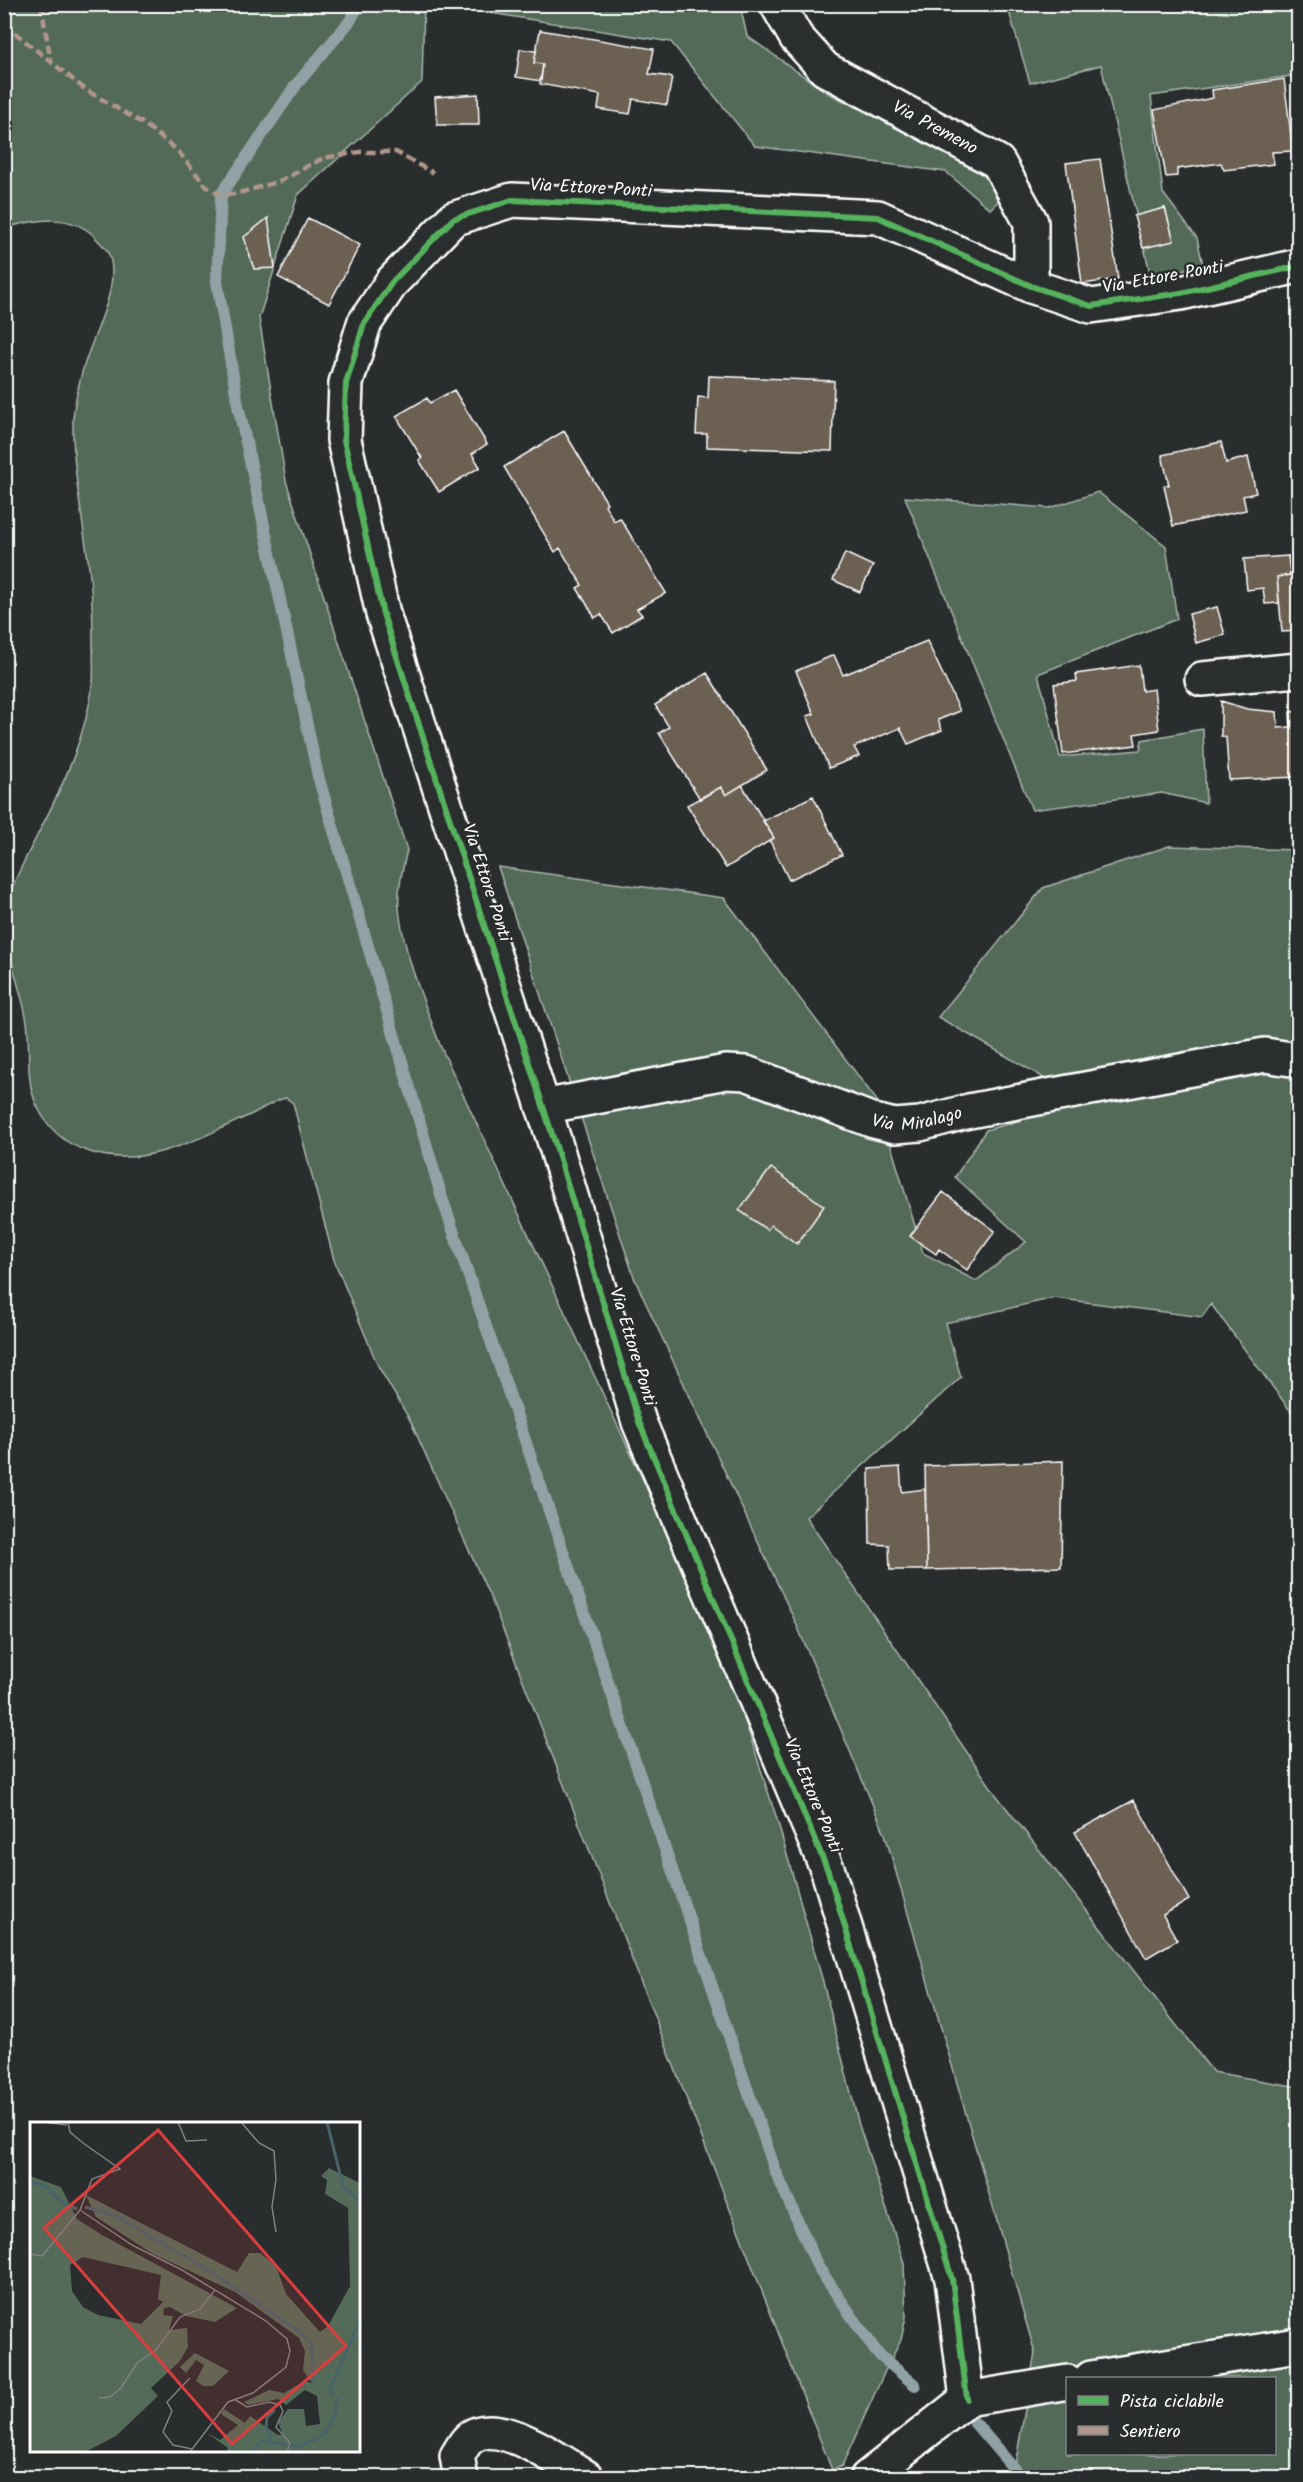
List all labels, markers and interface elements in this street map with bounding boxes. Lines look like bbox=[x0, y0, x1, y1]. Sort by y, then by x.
street label: Via Premeno bbox=[887, 93, 983, 163]
street label: Via Ettore Ponti bbox=[529, 171, 653, 207]
street label: Via Ettore Ponti bbox=[1100, 253, 1226, 303]
street label: Via Ettore Ponti bbox=[453, 820, 519, 946]
street label: Via Miralago bbox=[869, 1099, 966, 1141]
street label: Via Ettore Ponti bbox=[600, 1284, 664, 1410]
street label: Via Ettore Ponti bbox=[775, 1734, 849, 1859]
inset map bbox=[30, 2122, 360, 2452]
legend bbox=[1066, 2377, 1276, 2455]
text: Pista ciclabile bbox=[1120, 2388, 1224, 2417]
text: Sentiero bbox=[1120, 2418, 1181, 2447]

